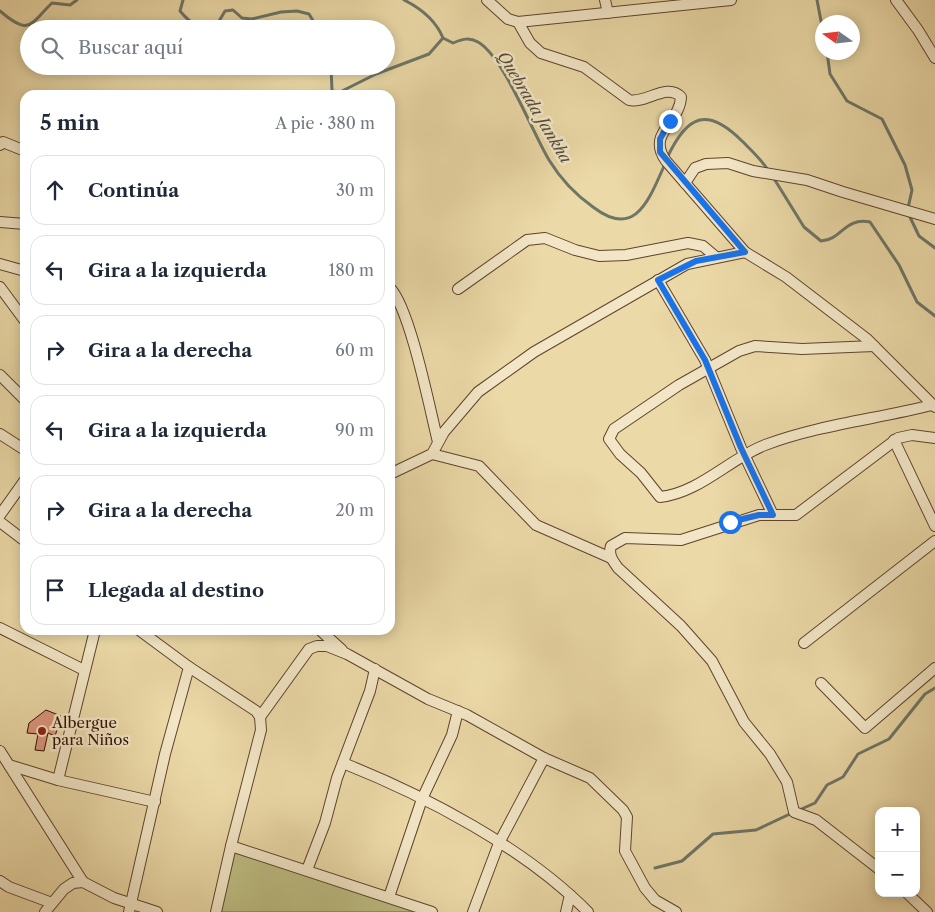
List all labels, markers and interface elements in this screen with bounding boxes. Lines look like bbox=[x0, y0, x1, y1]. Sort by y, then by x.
north arrow bbox=[815, 15, 860, 60]
search box bbox=[20, 20, 395, 75]
icon: search bbox=[38, 34, 66, 62]
text: Buscar aquí bbox=[78, 36, 183, 59]
water label: Quebrada Jankha bbox=[494, 47, 577, 167]
text: 5 min bbox=[40, 110, 100, 135]
route end bbox=[659, 110, 682, 133]
text: A pie · 380 m bbox=[275, 113, 375, 133]
icon: ahead bbox=[41, 176, 69, 204]
text: Continúa bbox=[88, 179, 179, 202]
text: 30 m bbox=[336, 180, 374, 200]
icon: left bbox=[41, 256, 69, 284]
text: Gira a la izquierda bbox=[88, 259, 267, 282]
text: 180 m bbox=[328, 260, 374, 280]
icon: right bbox=[41, 336, 69, 364]
text: Gira a la derecha bbox=[88, 339, 252, 362]
text: 60 m bbox=[335, 340, 374, 360]
icon: left bbox=[41, 416, 69, 444]
text: Gira a la izquierda bbox=[88, 419, 267, 442]
text: 90 m bbox=[335, 420, 374, 440]
icon: right bbox=[41, 496, 69, 524]
text: Gira a la derecha bbox=[88, 499, 252, 522]
text: 20 m bbox=[335, 500, 374, 520]
route start bbox=[719, 511, 742, 534]
icon: arrive bbox=[41, 576, 69, 604]
text: Llegada al destino bbox=[88, 579, 264, 602]
place label: Albergue para Niños bbox=[51, 713, 129, 749]
marker: Albergue para Niños bbox=[36, 725, 48, 737]
map controls bbox=[875, 807, 920, 897]
button: + bbox=[875, 807, 920, 852]
button: − bbox=[875, 852, 920, 897]

